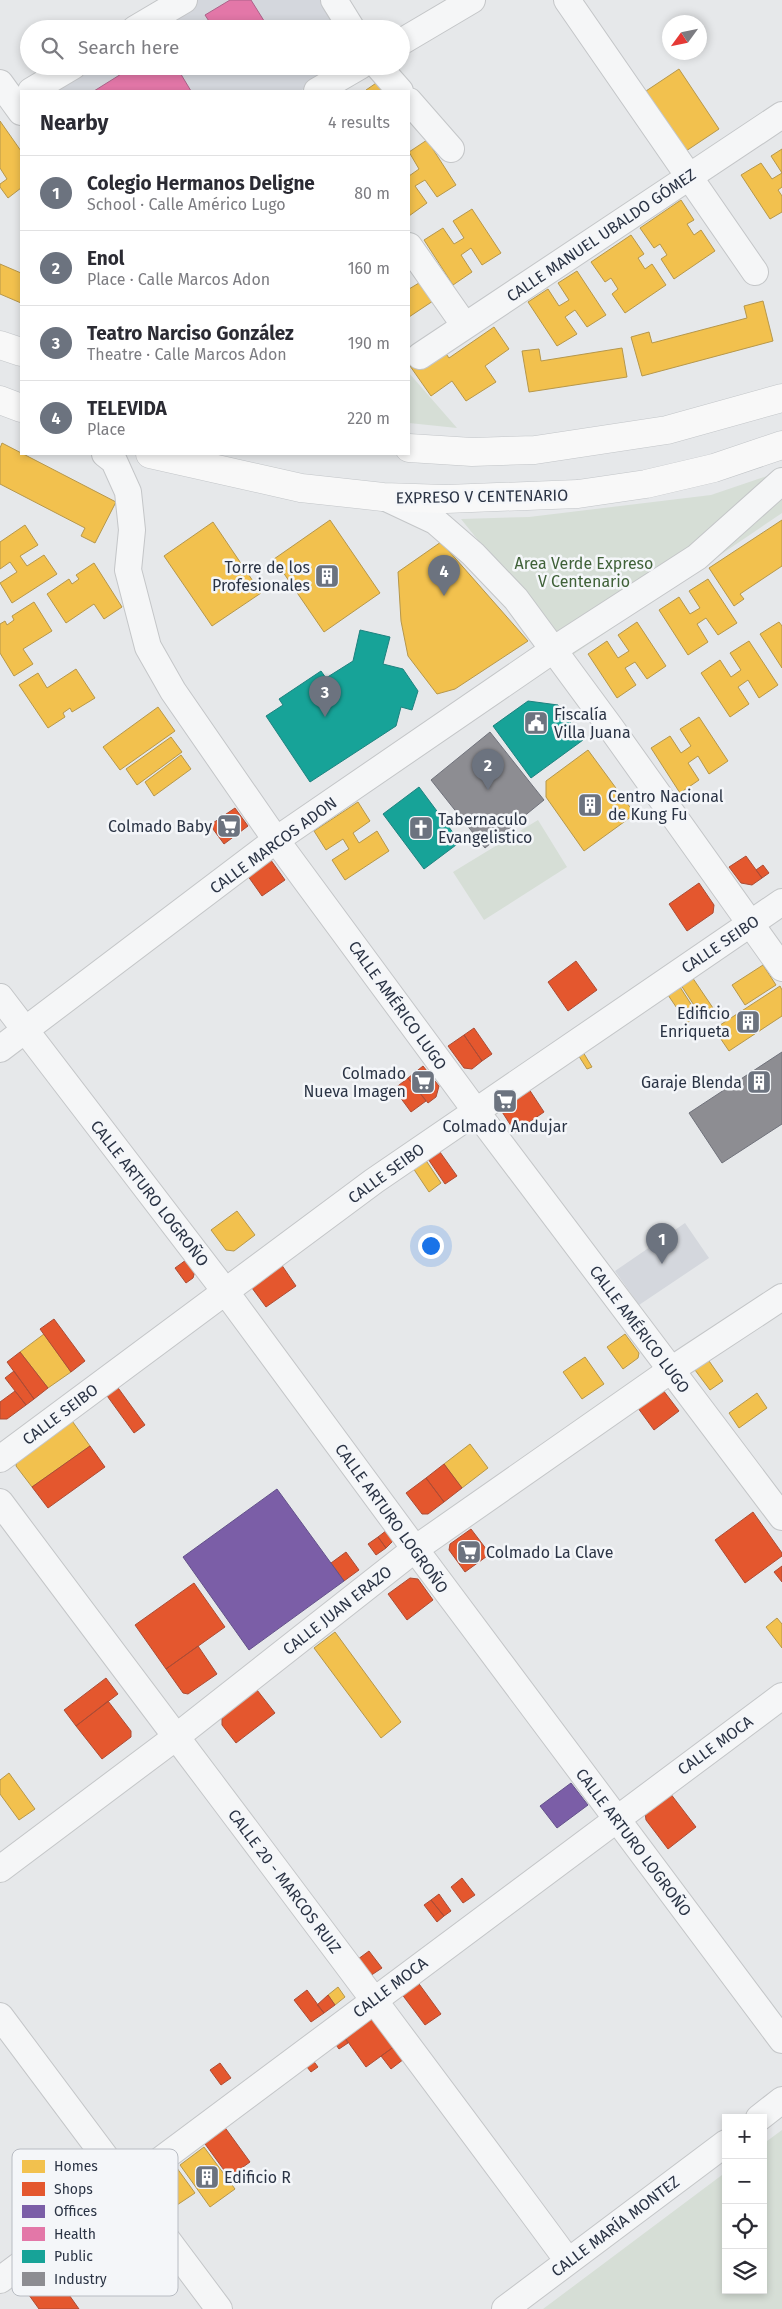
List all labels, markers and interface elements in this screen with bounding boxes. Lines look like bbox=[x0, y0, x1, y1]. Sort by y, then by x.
north arrow bbox=[662, 15, 707, 60]
search box bbox=[20, 20, 410, 75]
icon: search bbox=[38, 34, 66, 62]
text: Search here bbox=[78, 36, 179, 59]
text: Nearby bbox=[40, 110, 108, 136]
text: 4 results bbox=[328, 113, 390, 132]
street label: CALLE MANUEL UBALDO GÓMEZ bbox=[503, 164, 699, 306]
text: Colegio Hermanos Deligne bbox=[87, 172, 315, 195]
text: 1 bbox=[52, 184, 60, 203]
text: 80 m bbox=[354, 184, 390, 203]
text: School · Calle Américo Lugo bbox=[87, 195, 286, 214]
text: Enol bbox=[87, 247, 125, 270]
text: 2 bbox=[52, 259, 60, 278]
text: 160 m bbox=[348, 259, 390, 278]
text: Place · Calle Marcos Adon bbox=[87, 270, 270, 289]
text: Teatro Narciso González bbox=[87, 322, 294, 345]
text: 3 bbox=[52, 334, 60, 353]
text: 190 m bbox=[348, 334, 390, 353]
text: Theatre · Calle Marcos Adon bbox=[87, 345, 287, 364]
text: TELEVIDA bbox=[87, 397, 167, 420]
text: 4 bbox=[51, 409, 61, 428]
text: 220 m bbox=[347, 409, 390, 428]
text: Place bbox=[87, 420, 126, 439]
street label: EXPRESO V CENTENARIO bbox=[396, 485, 568, 508]
park label: Area Verde Expreso V Centenario bbox=[515, 554, 653, 591]
pin: 4 bbox=[428, 555, 460, 596]
place label: Torre de los Profesionales bbox=[212, 558, 310, 595]
building icon: Torre de los Profesionales bbox=[314, 563, 340, 589]
pin: 3 bbox=[309, 676, 341, 717]
place label: Fiscalía Villa Juana bbox=[554, 705, 631, 742]
public building icon: Fiscalía Villa Juana bbox=[523, 710, 549, 736]
pin: 2 bbox=[472, 749, 504, 790]
place label: Centro Nacional de Kung Fu bbox=[608, 787, 724, 824]
building icon: Centro Nacional de Kung Fu bbox=[577, 792, 603, 818]
street label: CALLE MARCOS ADON bbox=[206, 793, 340, 898]
place label: Tabernaculo Evangelistico bbox=[438, 810, 532, 847]
supermarket icon: Colmado Baby bbox=[216, 813, 242, 839]
church icon: Tabernaculo Evangelistico bbox=[408, 815, 434, 841]
place label: Colmado Baby bbox=[108, 817, 212, 836]
street label: CALLE SEIBO bbox=[678, 911, 763, 977]
street label: CALLE AMÉRICO LUGO bbox=[344, 937, 452, 1073]
place label: Edificio Enriqueta bbox=[660, 1004, 730, 1041]
building icon: Edificio Enriqueta bbox=[735, 1009, 761, 1035]
place label: Colmado Nueva Imagen bbox=[303, 1064, 406, 1101]
supermarket icon: Colmado Nueva Imagen bbox=[410, 1069, 436, 1095]
building icon: Garaje Blenda bbox=[746, 1069, 772, 1095]
place label: Garaje Blenda bbox=[641, 1073, 742, 1092]
supermarket icon: Colmado Andujar bbox=[492, 1088, 518, 1114]
street label: CALLE ARTURO LOGROÑO bbox=[87, 1116, 213, 1270]
place label: Colmado Andujar bbox=[442, 1117, 568, 1136]
street label: CALLE SEIBO bbox=[344, 1139, 428, 1207]
pin: 1 bbox=[646, 1223, 678, 1264]
your location bbox=[418, 1233, 444, 1259]
street label: CALLE AMÉRICO LUGO bbox=[585, 1261, 695, 1397]
street label: CALLE SEIBO bbox=[19, 1380, 102, 1449]
street label: CALLE ARTURO LOGROÑO bbox=[331, 1440, 452, 1597]
supermarket icon: Colmado La Clave bbox=[456, 1539, 482, 1565]
place label: Colmado La Clave bbox=[486, 1543, 613, 1562]
street label: CALLE JUAN ERAZO bbox=[279, 1562, 396, 1659]
street label: CALLE MOCA bbox=[674, 1711, 757, 1779]
street label: CALLE ARTURO LOGROÑO bbox=[572, 1765, 695, 1920]
street label: CALLE 20 - MARCOS RUIZ bbox=[224, 1805, 345, 1957]
street label: CALLE MOCA bbox=[349, 1953, 432, 2022]
map controls bbox=[722, 2114, 767, 2294]
button: + bbox=[722, 2114, 767, 2159]
legend bbox=[12, 2149, 178, 2296]
text: Homes bbox=[54, 2158, 98, 2175]
button: − bbox=[722, 2159, 767, 2204]
building icon: Edificio R bbox=[194, 2164, 220, 2190]
place label: Edificio R bbox=[224, 2168, 291, 2187]
street label: CALLE MARÍA MONTEZ bbox=[547, 2171, 683, 2281]
text: Shops bbox=[54, 2181, 93, 2198]
text: Offices bbox=[54, 2203, 97, 2220]
button: locate bbox=[722, 2204, 767, 2249]
text: Health bbox=[54, 2226, 96, 2243]
text: Public bbox=[54, 2248, 93, 2265]
button: layers bbox=[722, 2249, 767, 2294]
text: Industry bbox=[54, 2271, 107, 2288]

